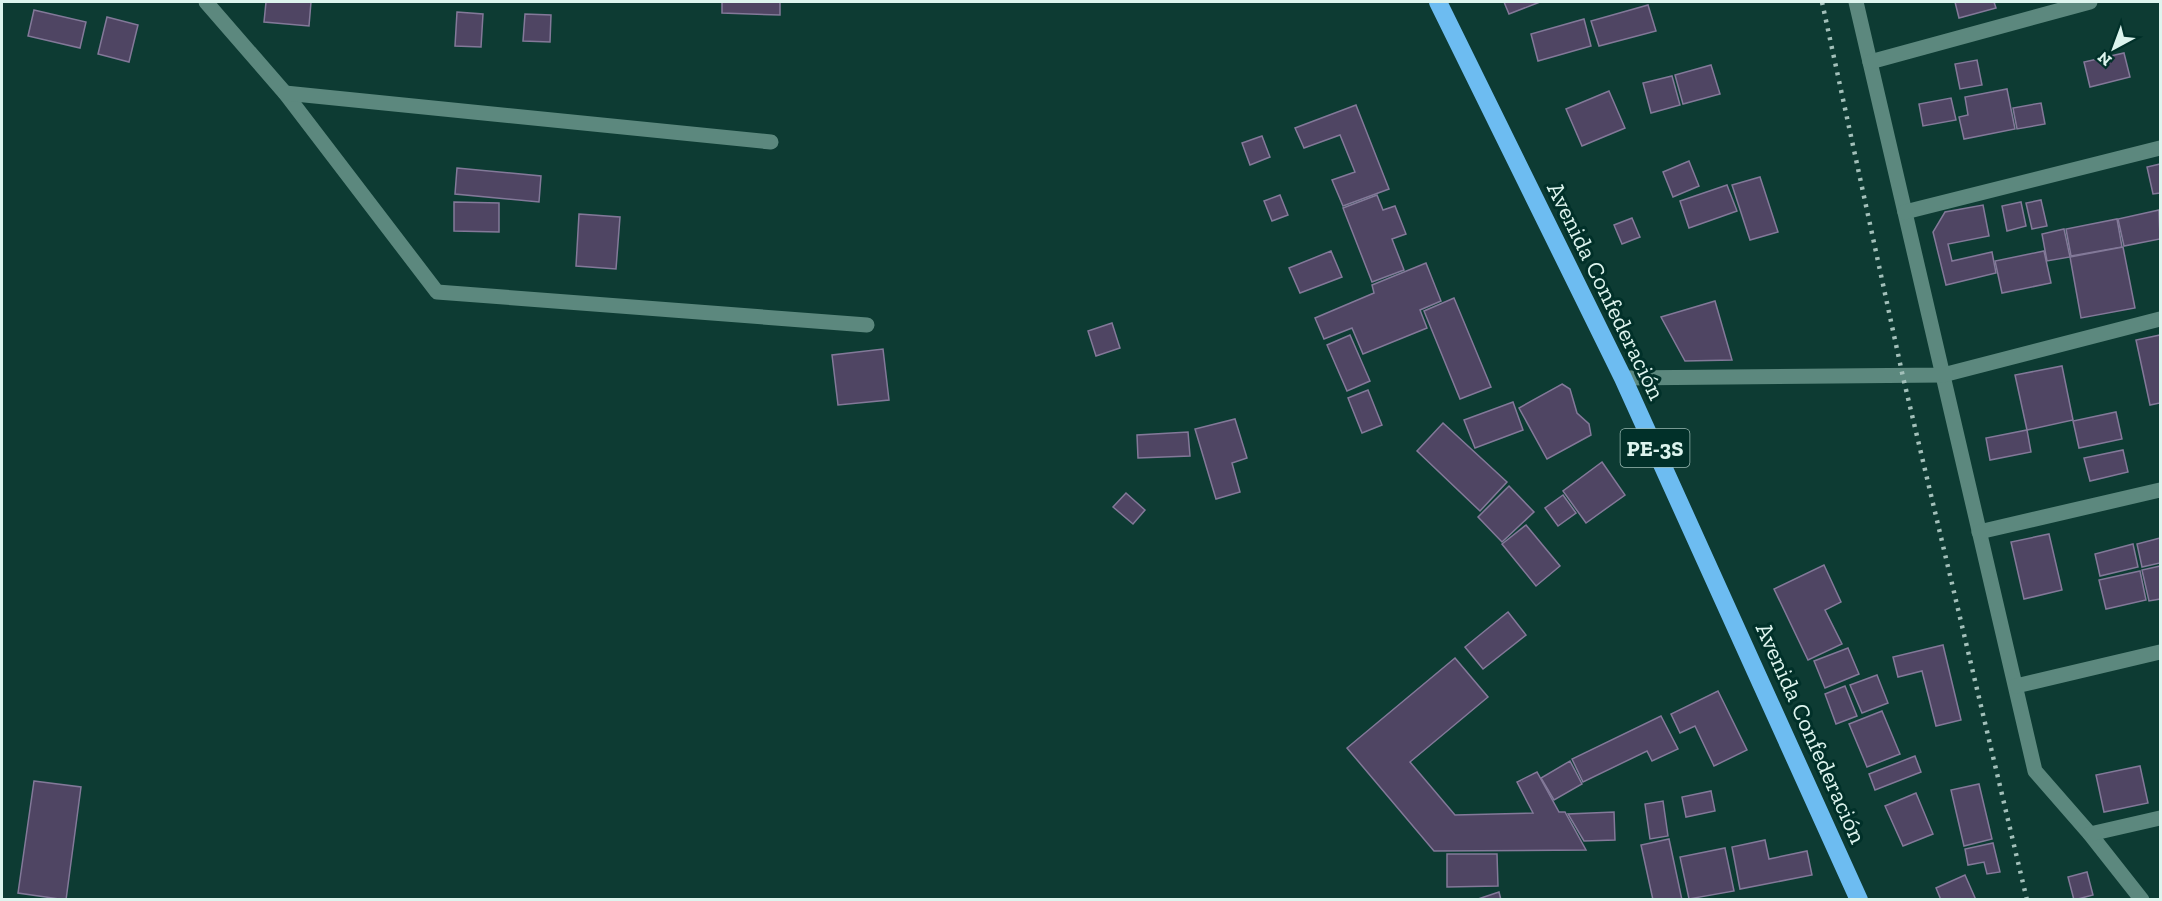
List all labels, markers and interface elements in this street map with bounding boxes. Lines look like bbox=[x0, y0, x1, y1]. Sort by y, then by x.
north arrow bbox=[2084, 18, 2144, 78]
text: N bbox=[2094, 48, 2115, 70]
street label: Avenida Confederación bbox=[1541, 177, 1672, 405]
road number: PE-3S bbox=[1620, 429, 1690, 467]
street label: Avenida Confederación bbox=[1750, 618, 1873, 848]

